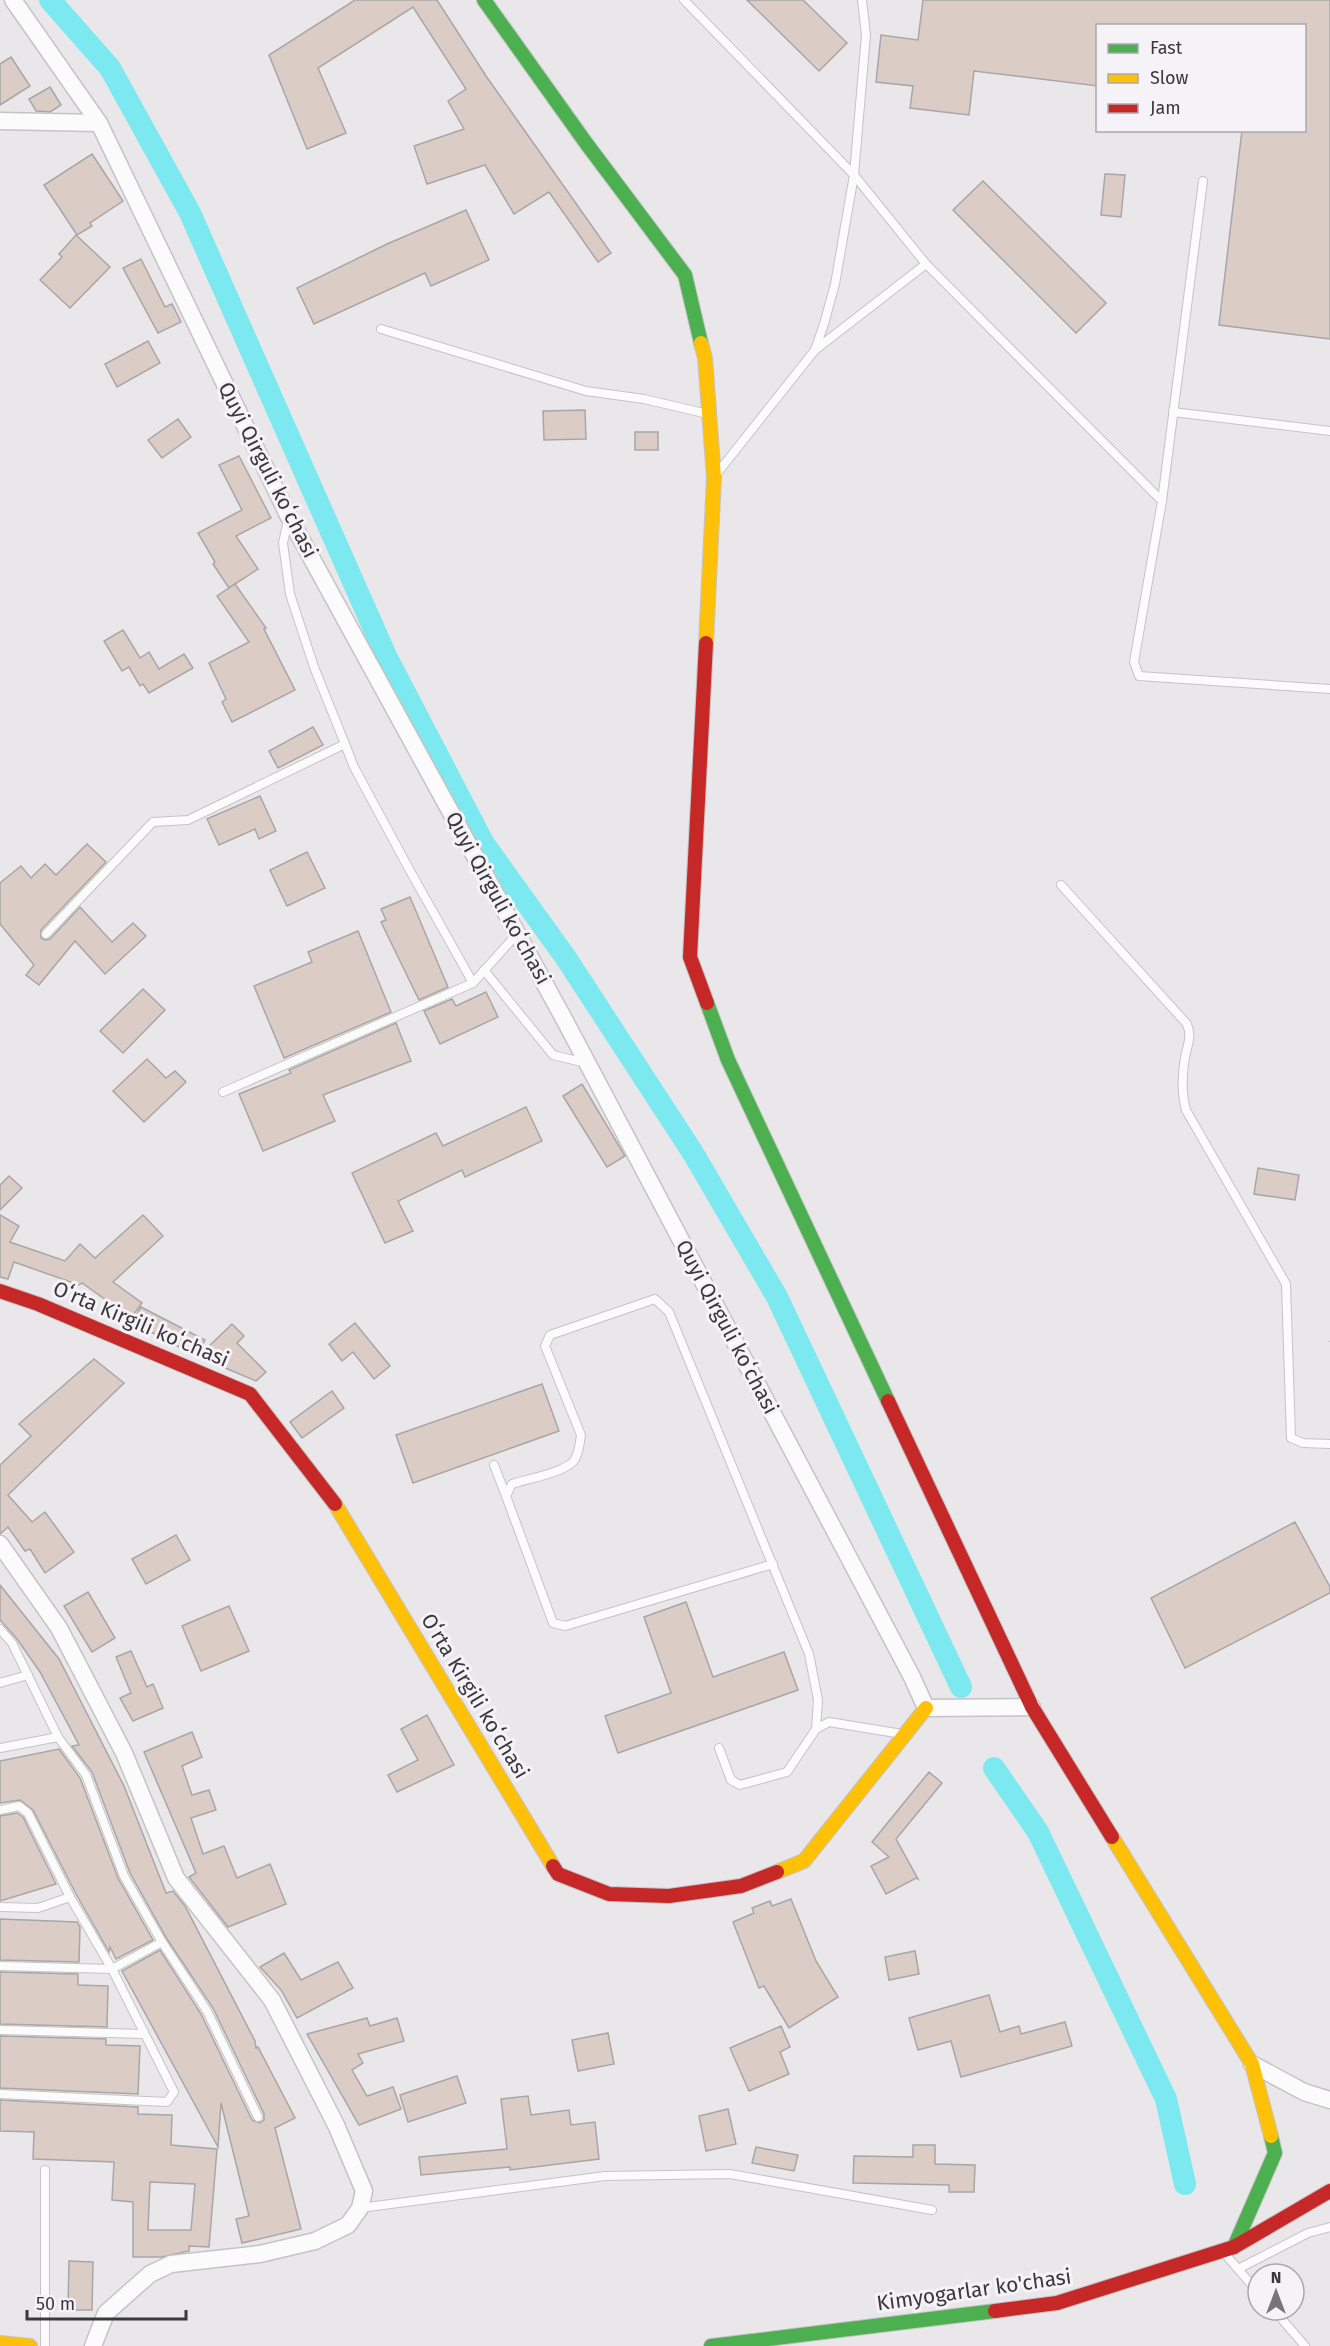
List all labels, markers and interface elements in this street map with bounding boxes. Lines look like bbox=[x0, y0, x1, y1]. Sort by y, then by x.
legend bbox=[1096, 24, 1306, 132]
text: Fast bbox=[1150, 37, 1183, 59]
text: Slow bbox=[1150, 67, 1189, 89]
text: Jam bbox=[1150, 97, 1181, 119]
street label: Quyi Qirguli koʻchasi bbox=[212, 378, 324, 562]
street label: Quyi Qirguli koʻchasi bbox=[440, 807, 556, 989]
street label: Quyi Qirguli koʻchasi bbox=[670, 1235, 784, 1419]
street label: Oʻrta Kirgili koʻchasi bbox=[49, 1275, 233, 1373]
street label: Oʻrta Kirgili koʻchasi bbox=[415, 1609, 535, 1783]
north arrow bbox=[1246, 2262, 1306, 2322]
street label: Kimyogarlar ko'chasi bbox=[875, 2263, 1073, 2317]
text: N bbox=[1271, 2268, 1281, 2287]
scale bar bbox=[27, 2283, 186, 2321]
text: 50 m bbox=[36, 2293, 75, 2315]

